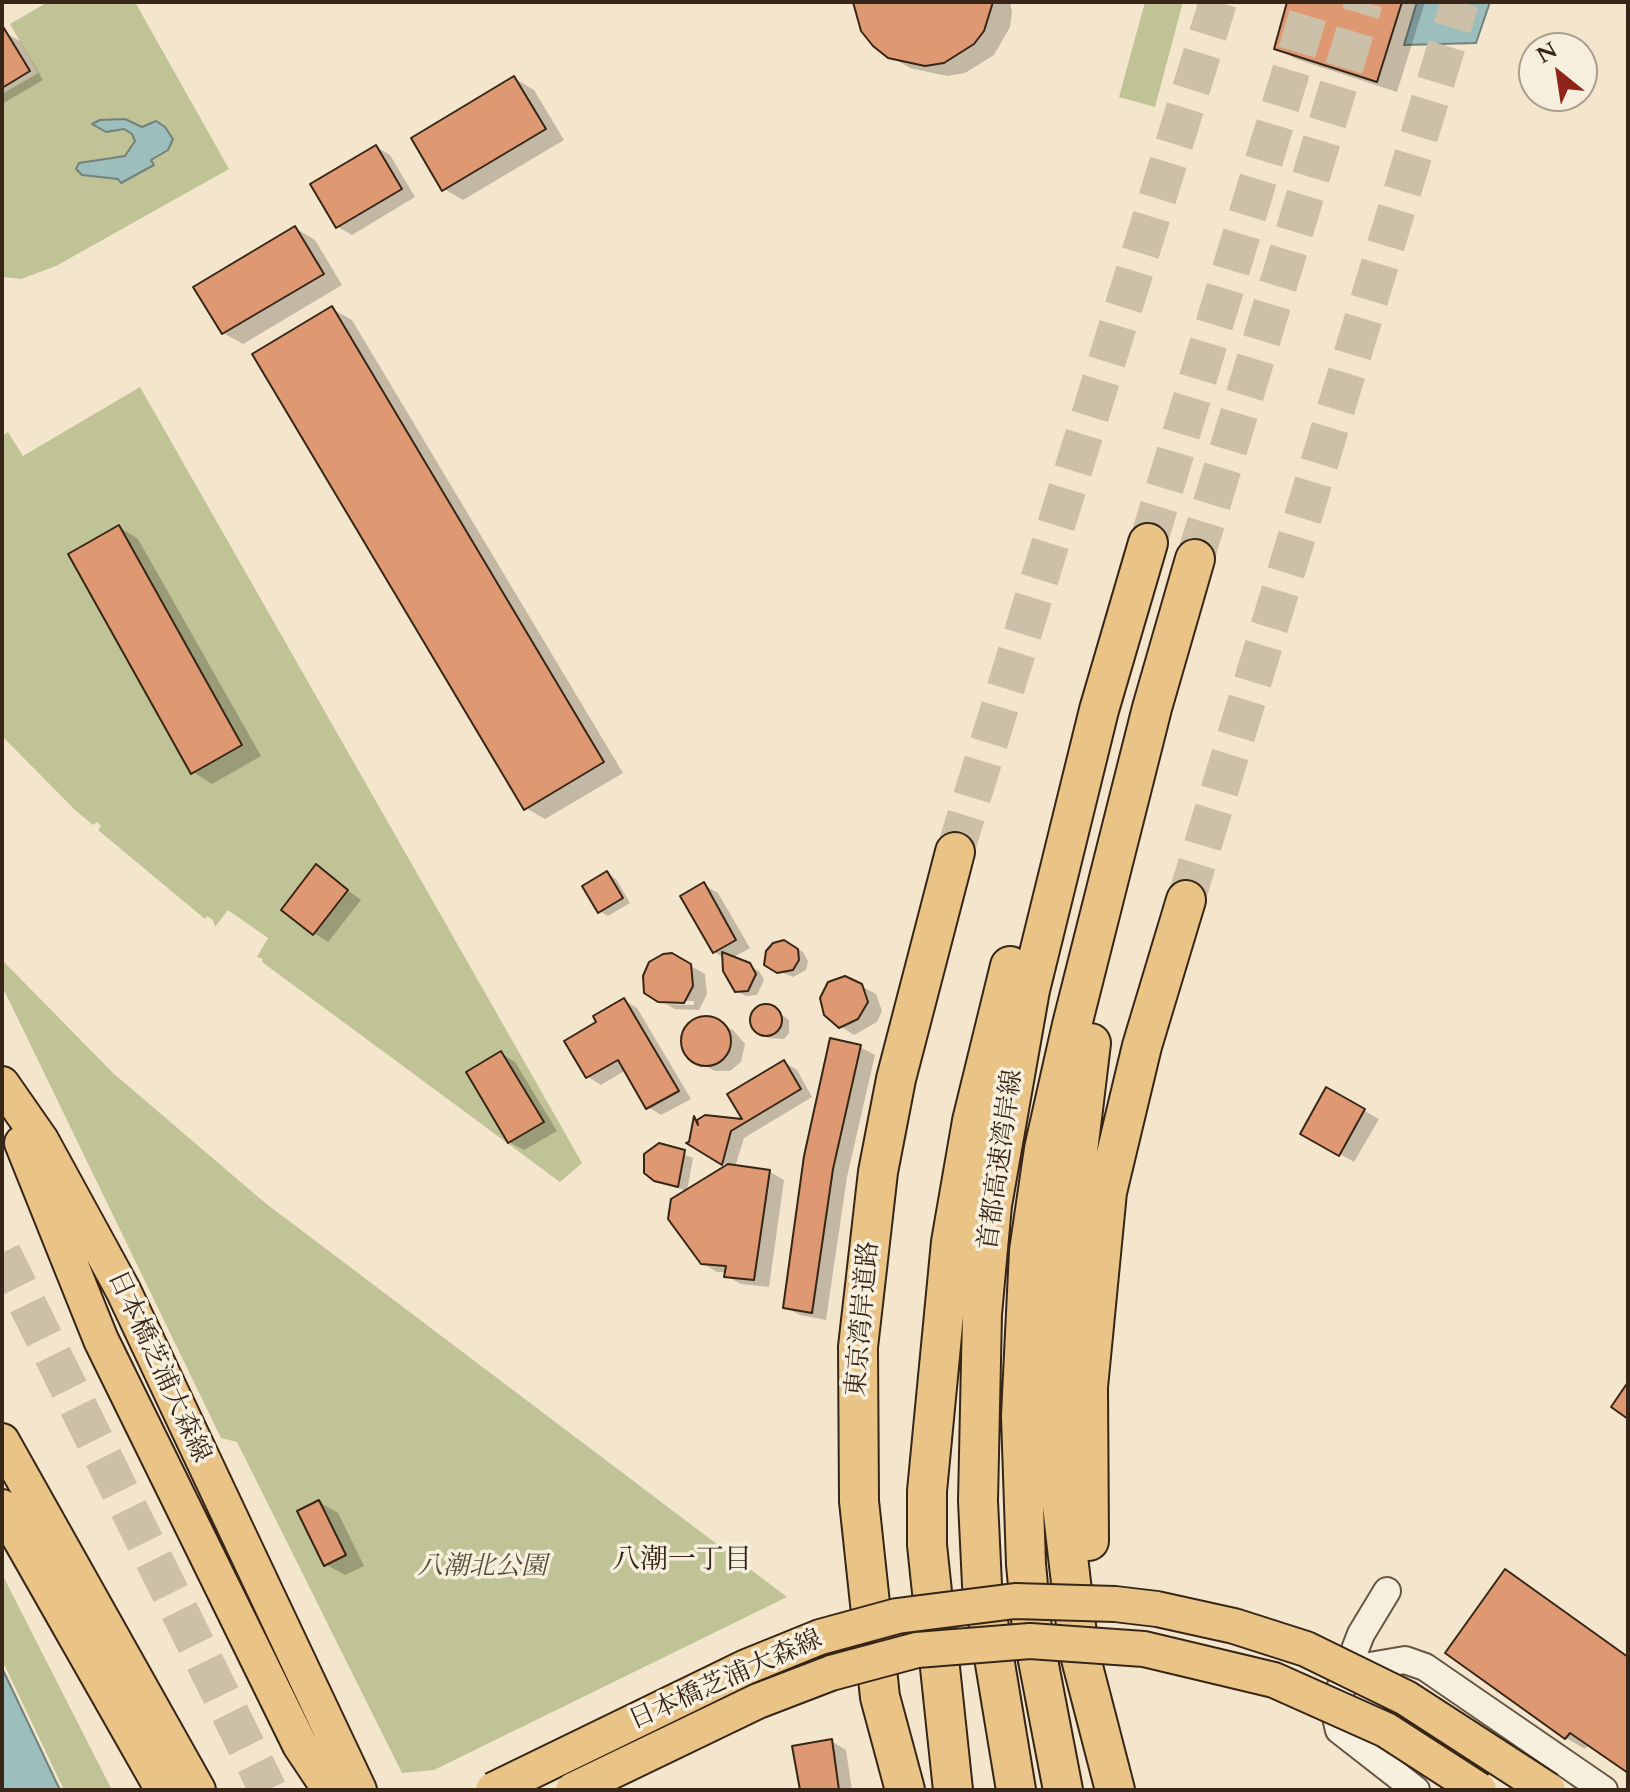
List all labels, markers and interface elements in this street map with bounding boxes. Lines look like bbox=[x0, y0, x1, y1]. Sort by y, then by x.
north arrow bbox=[1518, 32, 1598, 112]
text: N bbox=[1531, 35, 1563, 71]
street label: 首都高速湾岸線 bbox=[974, 1068, 1030, 1252]
street label: 東京湾岸道路 bbox=[842, 1240, 886, 1398]
street label: 日本橋芝浦大森線 bbox=[100, 1266, 216, 1468]
district label: 八潮一丁目 bbox=[612, 1545, 752, 1579]
park label: 八潮北公園 bbox=[417, 1552, 547, 1584]
street label: 日本橋芝浦大森線 bbox=[625, 1624, 827, 1738]

